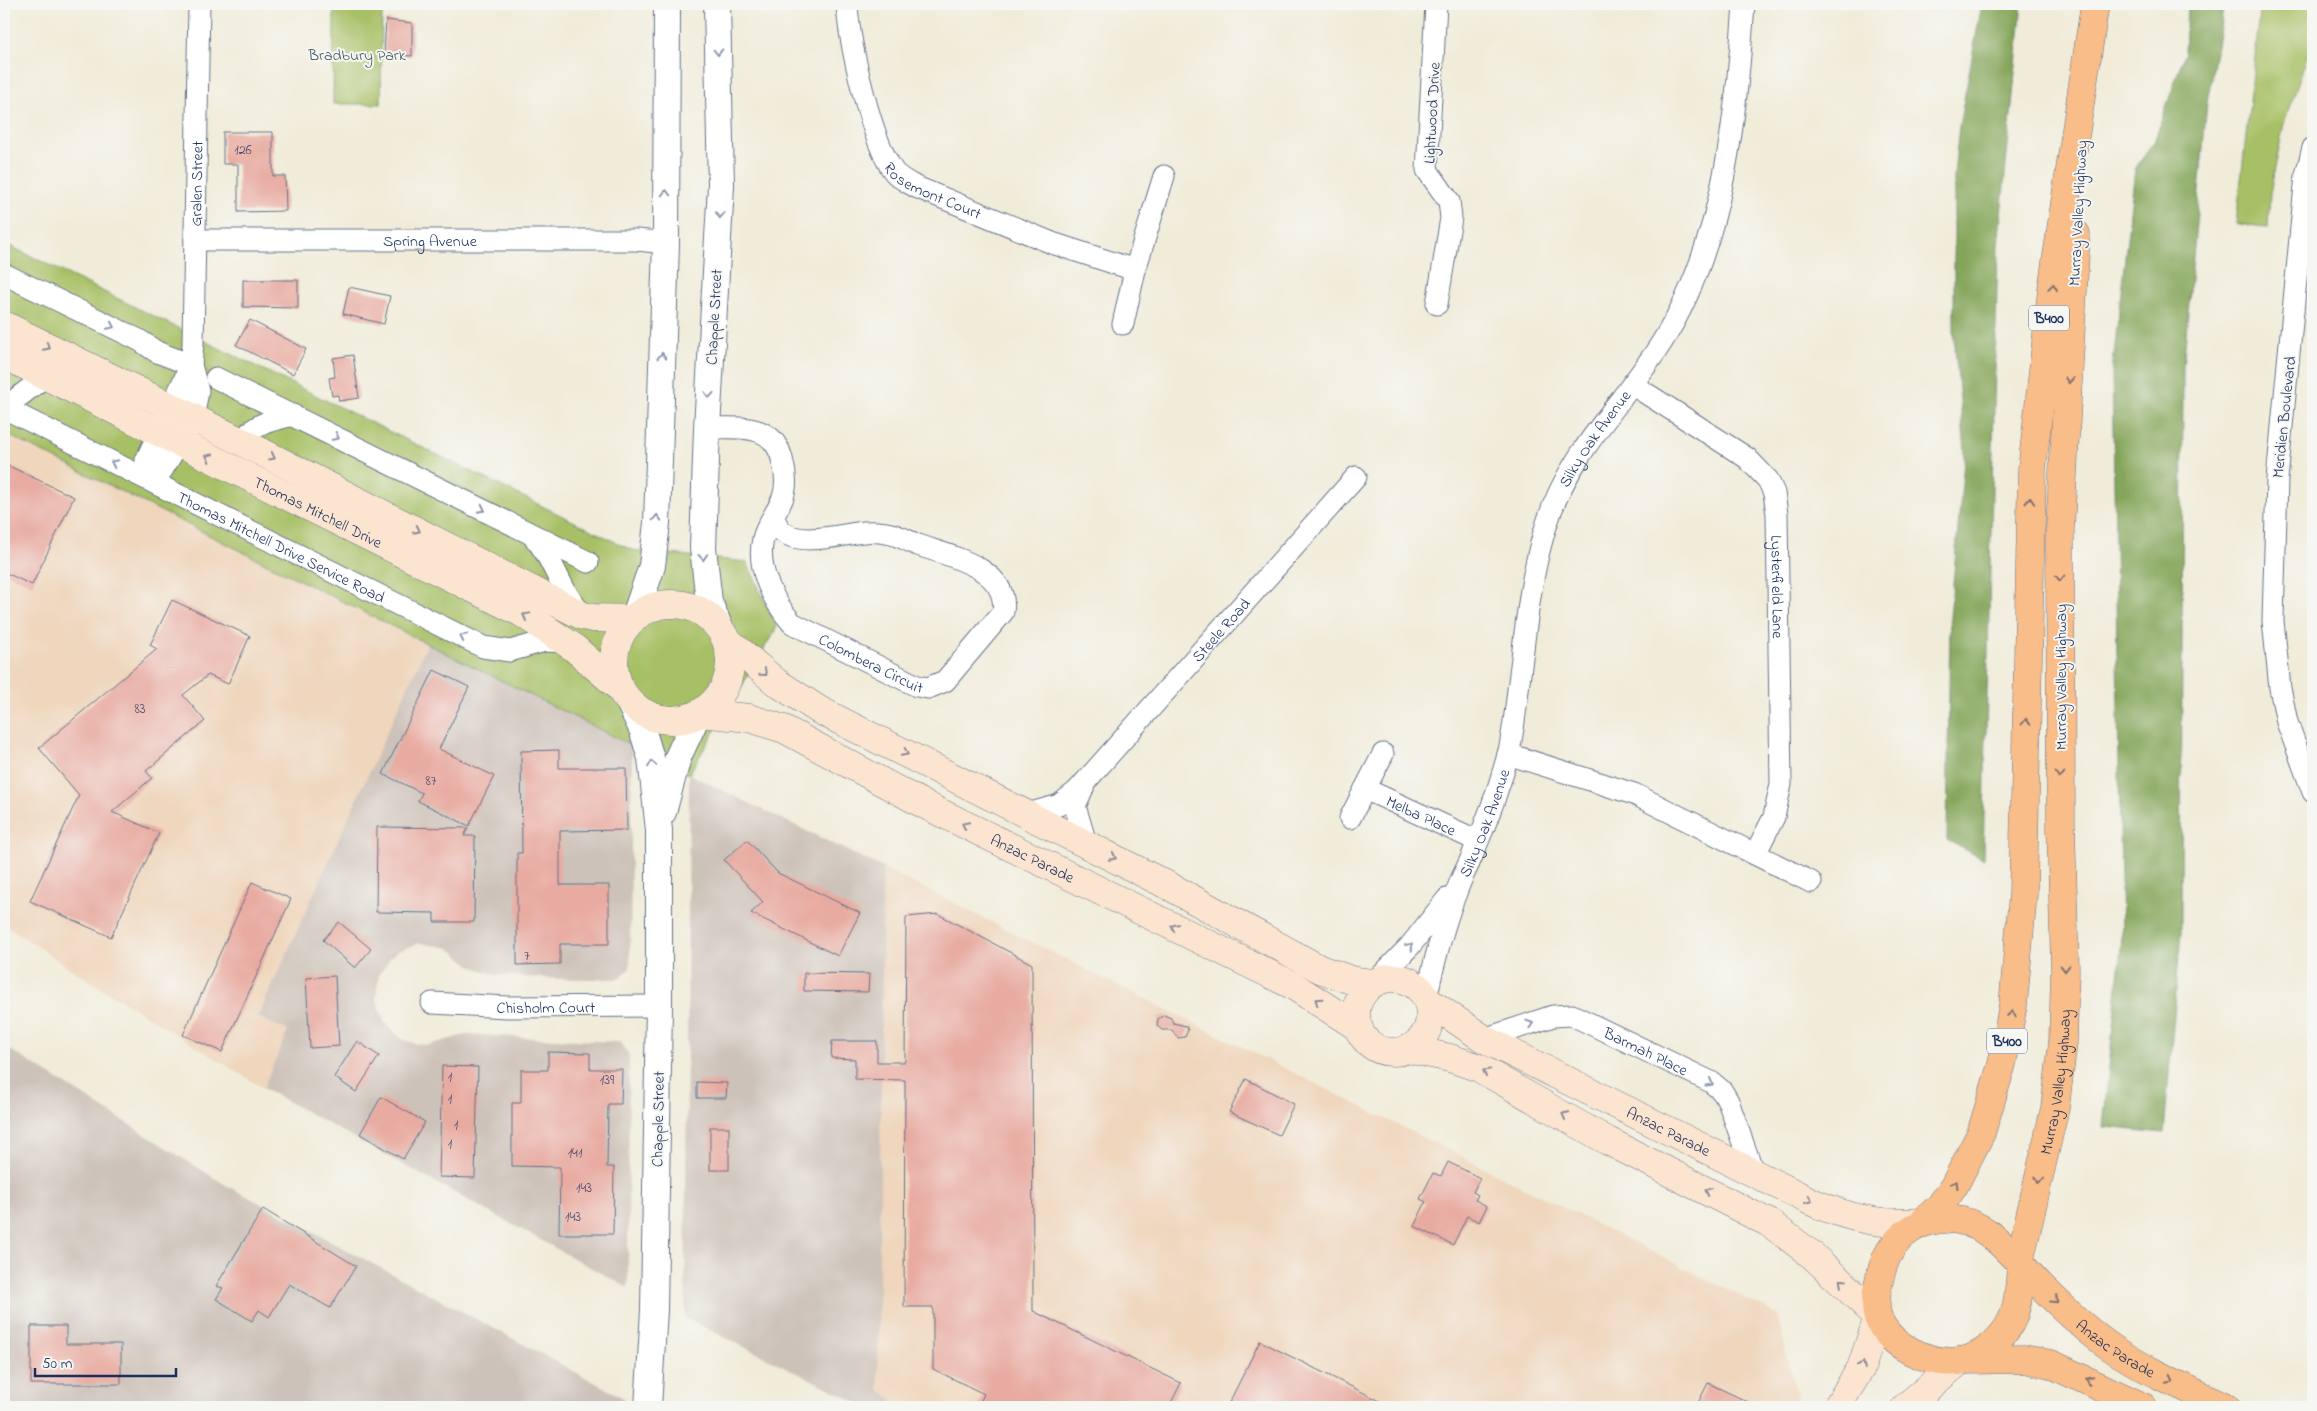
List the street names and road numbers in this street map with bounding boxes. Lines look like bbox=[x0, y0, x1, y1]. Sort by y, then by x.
street label: Lightwood Drive bbox=[1418, 61, 1448, 165]
street label: Murray Valley Highway bbox=[2063, 139, 2095, 287]
street label: Gralen Street bbox=[185, 140, 211, 227]
street label: Rosemont Court bbox=[877, 158, 985, 227]
street label: Spring Avenue bbox=[383, 230, 478, 254]
street label: Chapple Street bbox=[700, 268, 730, 366]
road number: B400 bbox=[2029, 306, 2069, 330]
street label: Meridien Boulevard bbox=[2267, 355, 2303, 479]
street label: Silky Oak Avenue bbox=[1554, 385, 1638, 492]
street label: Thomas Mitchell Drive bbox=[249, 471, 387, 556]
street label: Thomas Mitchell Drive Service Road bbox=[172, 486, 389, 610]
street label: Lysterfield Lane bbox=[1763, 535, 1789, 639]
street label: Steele Road bbox=[1187, 593, 1257, 668]
street label: Murray Valley Highway bbox=[2050, 604, 2074, 750]
street label: Colombera Circuit bbox=[814, 628, 925, 701]
street label: Silky Oak Avenue bbox=[1454, 766, 1517, 882]
street label: Melba Place bbox=[1382, 790, 1460, 844]
street label: Anzac Parade bbox=[986, 829, 1079, 891]
street label: Chisholm Court bbox=[496, 996, 596, 1021]
street label: Murray Valley Highway bbox=[2035, 1009, 2078, 1157]
street label: Barmah Place bbox=[1598, 1022, 1692, 1083]
road number: B400 bbox=[1987, 1028, 2027, 1054]
street label: Chapple Street bbox=[646, 1070, 672, 1167]
street label: Anzac Parade bbox=[1622, 1102, 1715, 1164]
street label: Anzac Parade bbox=[2070, 1315, 2159, 1385]

